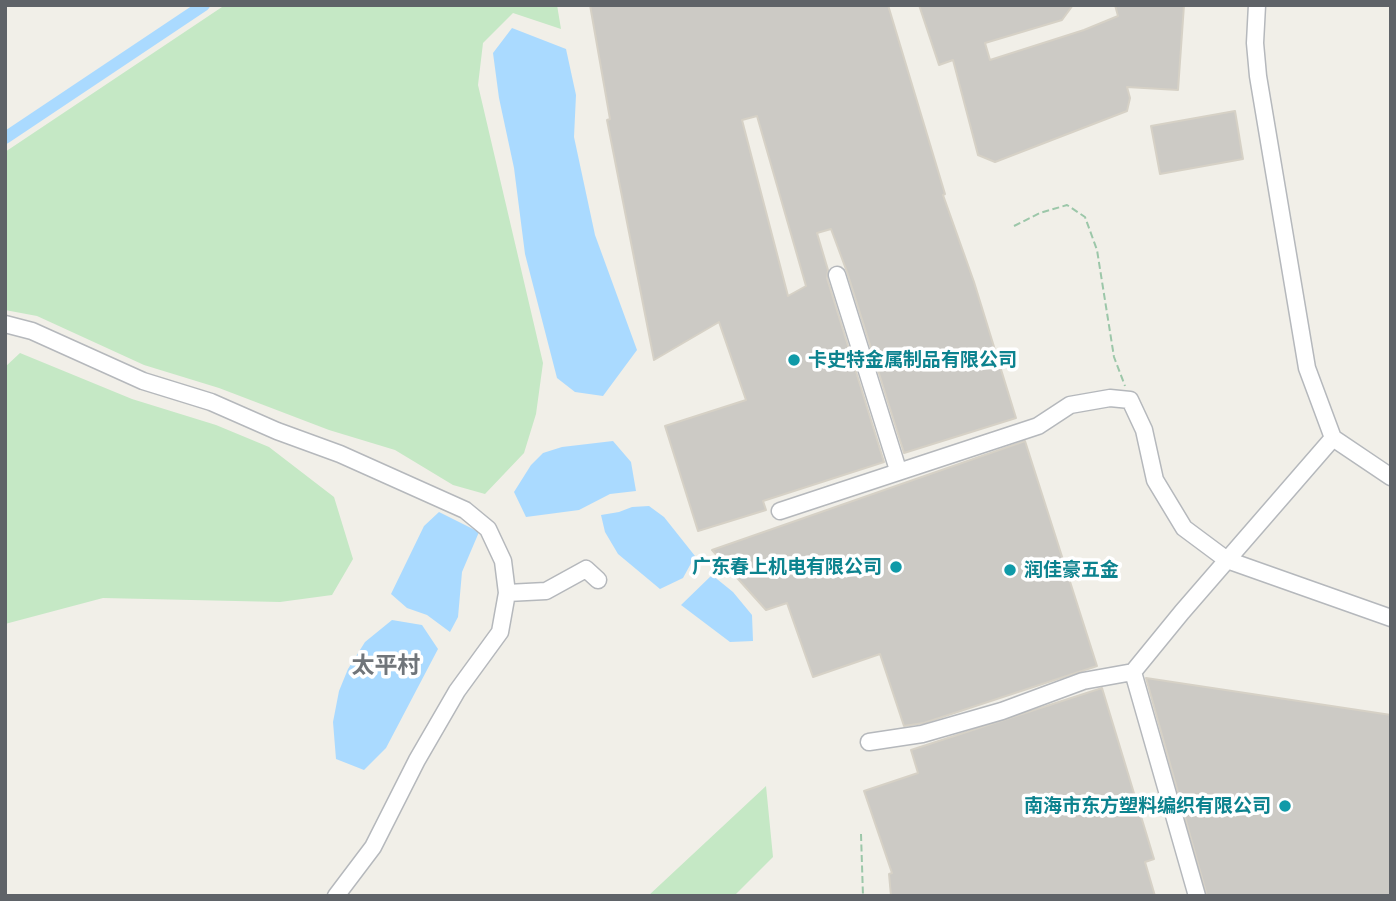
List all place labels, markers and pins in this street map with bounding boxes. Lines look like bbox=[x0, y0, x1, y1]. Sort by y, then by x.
place label: 卡史特金属制品有限公司 bbox=[808, 349, 1017, 371]
marker: 卡史特金属制品有限公司 bbox=[786, 352, 802, 368]
place label: 广东春上机电有限公司 bbox=[692, 556, 882, 578]
marker: 广东春上机电有限公司 bbox=[888, 559, 904, 575]
place label: 润佳豪五金 bbox=[1024, 559, 1119, 581]
marker: 润佳豪五金 bbox=[1002, 562, 1018, 578]
place label: 南海市东方塑料编织有限公司 bbox=[1024, 795, 1271, 817]
marker: 南海市东方塑料编织有限公司 bbox=[1277, 798, 1293, 814]

